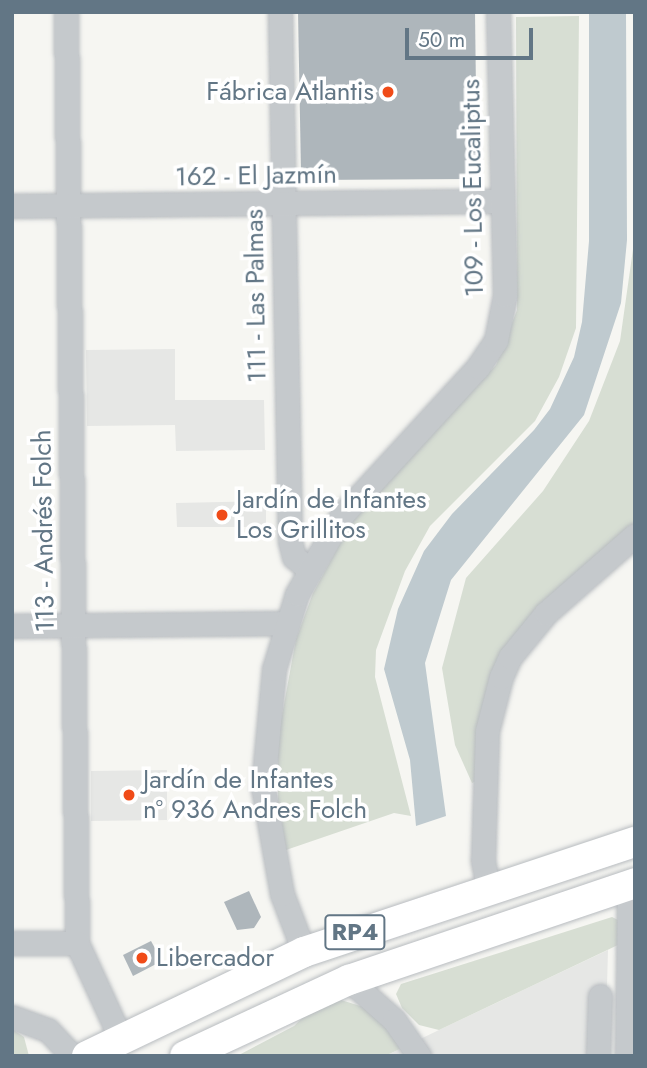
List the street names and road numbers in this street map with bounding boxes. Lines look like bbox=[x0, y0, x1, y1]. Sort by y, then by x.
street label: 109 - Los Eucaliptus bbox=[455, 79, 491, 297]
street label: 162 - El Jazmín bbox=[175, 159, 337, 193]
street label: 111 - Las Palmas bbox=[239, 209, 273, 383]
street label: 113 - Andrés Folch bbox=[27, 429, 61, 633]
road number: RP4 bbox=[324, 912, 386, 952]

